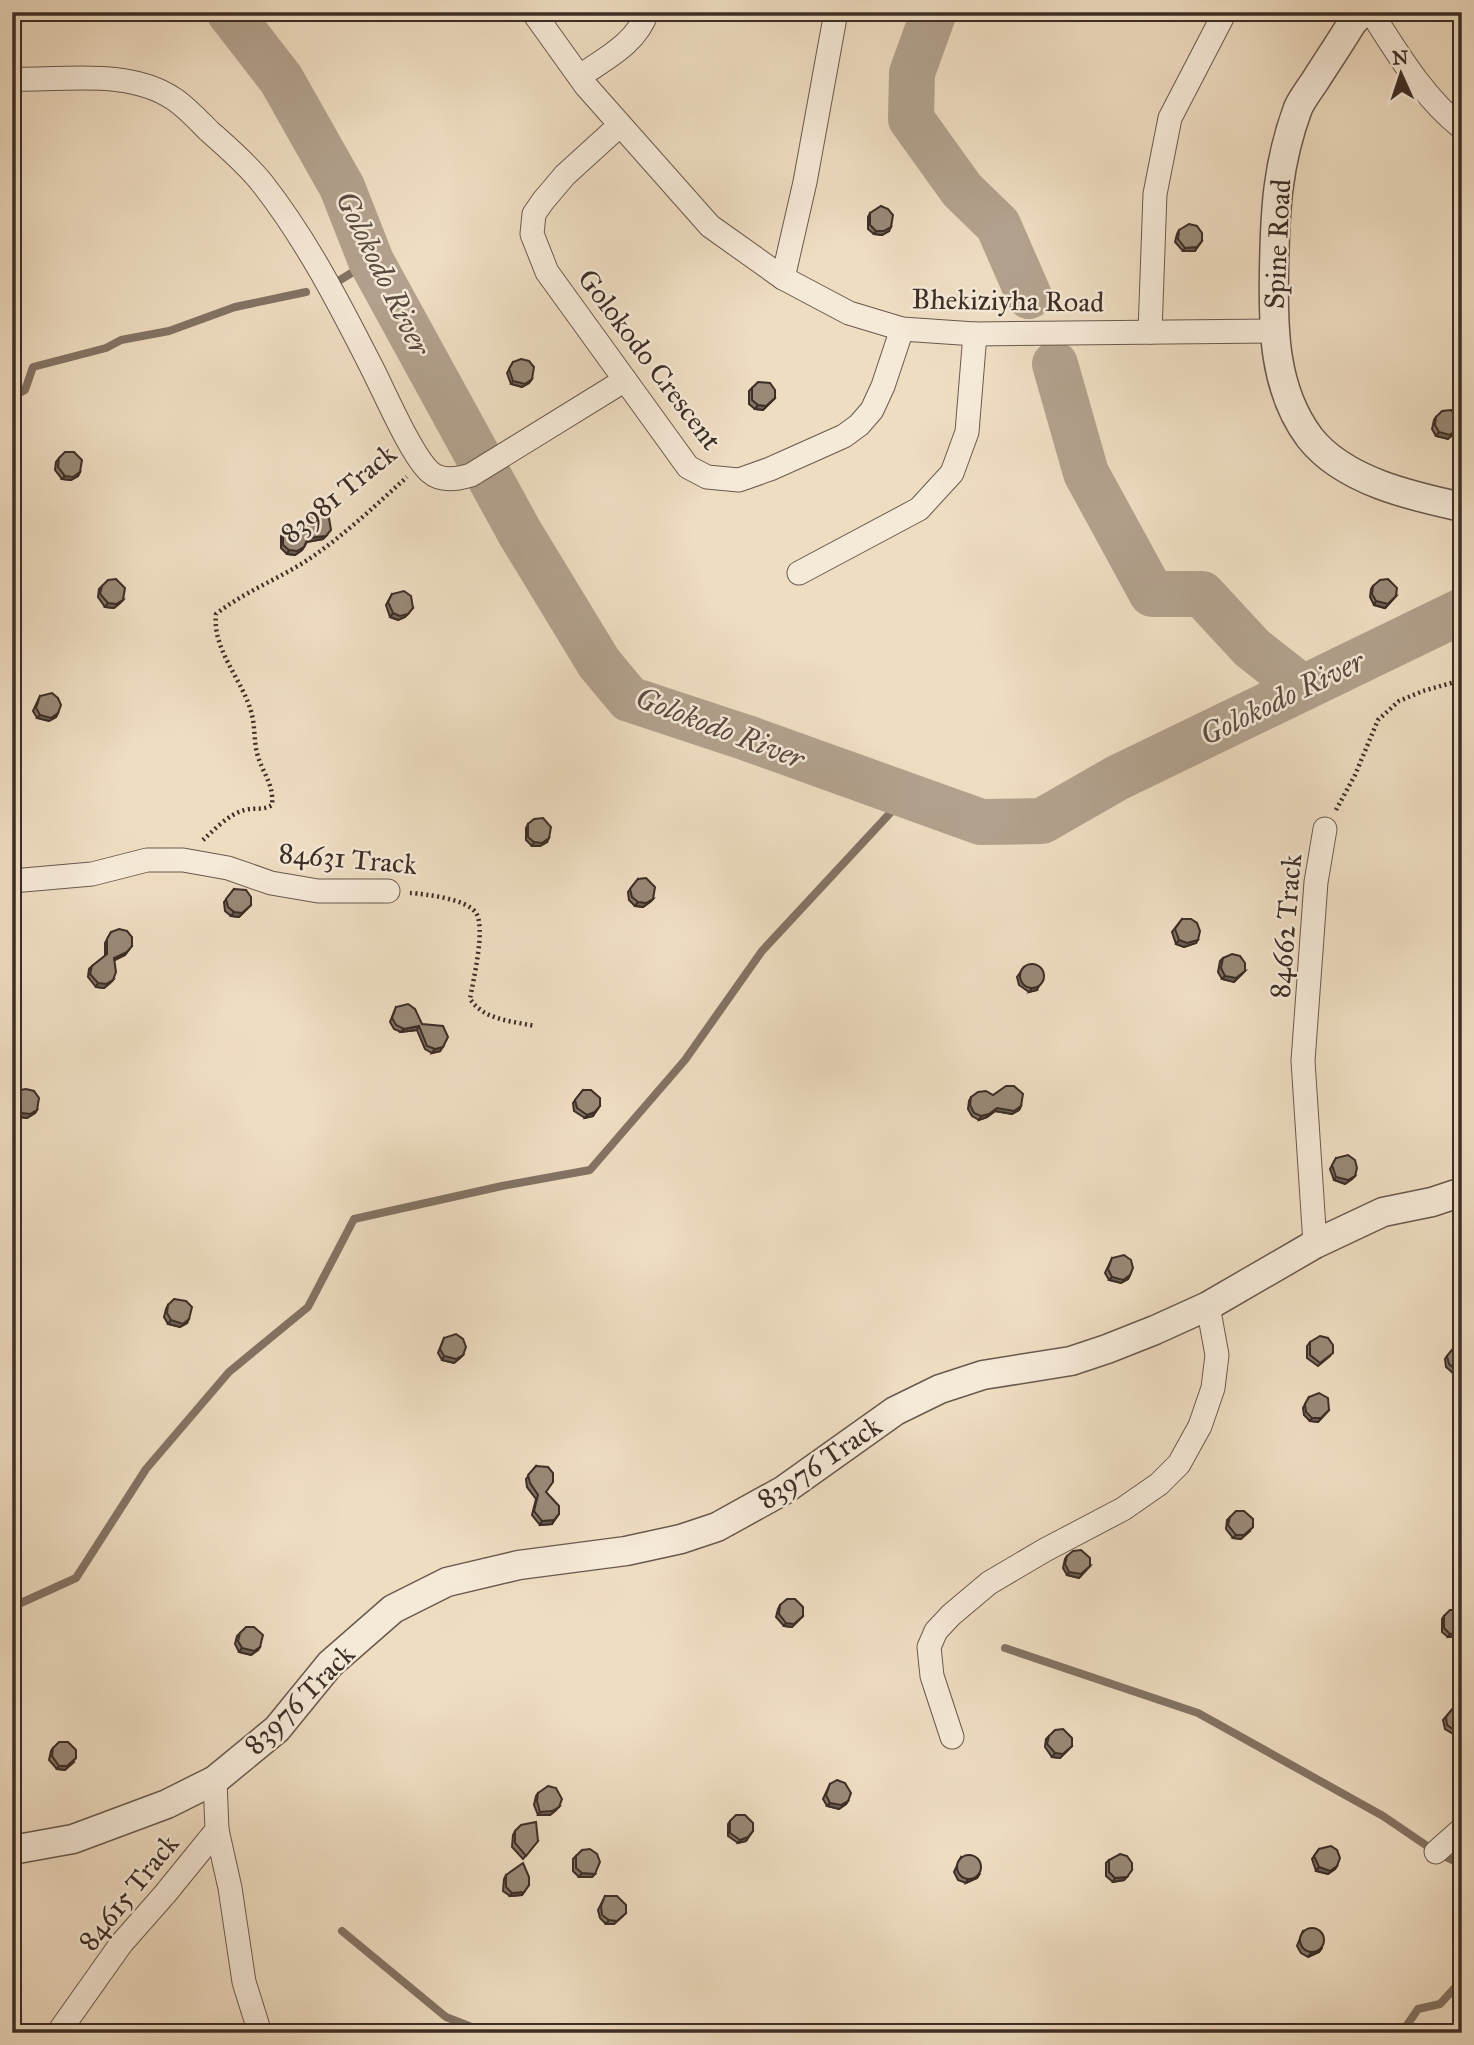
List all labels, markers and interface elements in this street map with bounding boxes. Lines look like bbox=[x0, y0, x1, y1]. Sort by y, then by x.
north arrow bbox=[1366, 38, 1436, 108]
text: N bbox=[1391, 46, 1409, 69]
street label: Spine Road bbox=[1257, 178, 1298, 310]
water label: Golokodo River bbox=[328, 185, 439, 362]
street label: Golokodo Crescent bbox=[570, 262, 729, 457]
street label: Bhekiziyha Road bbox=[911, 281, 1105, 320]
street label: 83981 Track bbox=[273, 436, 403, 551]
water label: Golokodo River bbox=[1194, 642, 1371, 753]
water label: Golokodo River bbox=[630, 679, 811, 777]
street label: 84631 Track bbox=[277, 835, 419, 882]
street label: 84662 Track bbox=[1262, 852, 1309, 1000]
street label: 83976 Track bbox=[751, 1408, 888, 1517]
street label: 83976 Track bbox=[237, 1637, 362, 1762]
street label: 84615 Track bbox=[71, 1827, 186, 1958]

